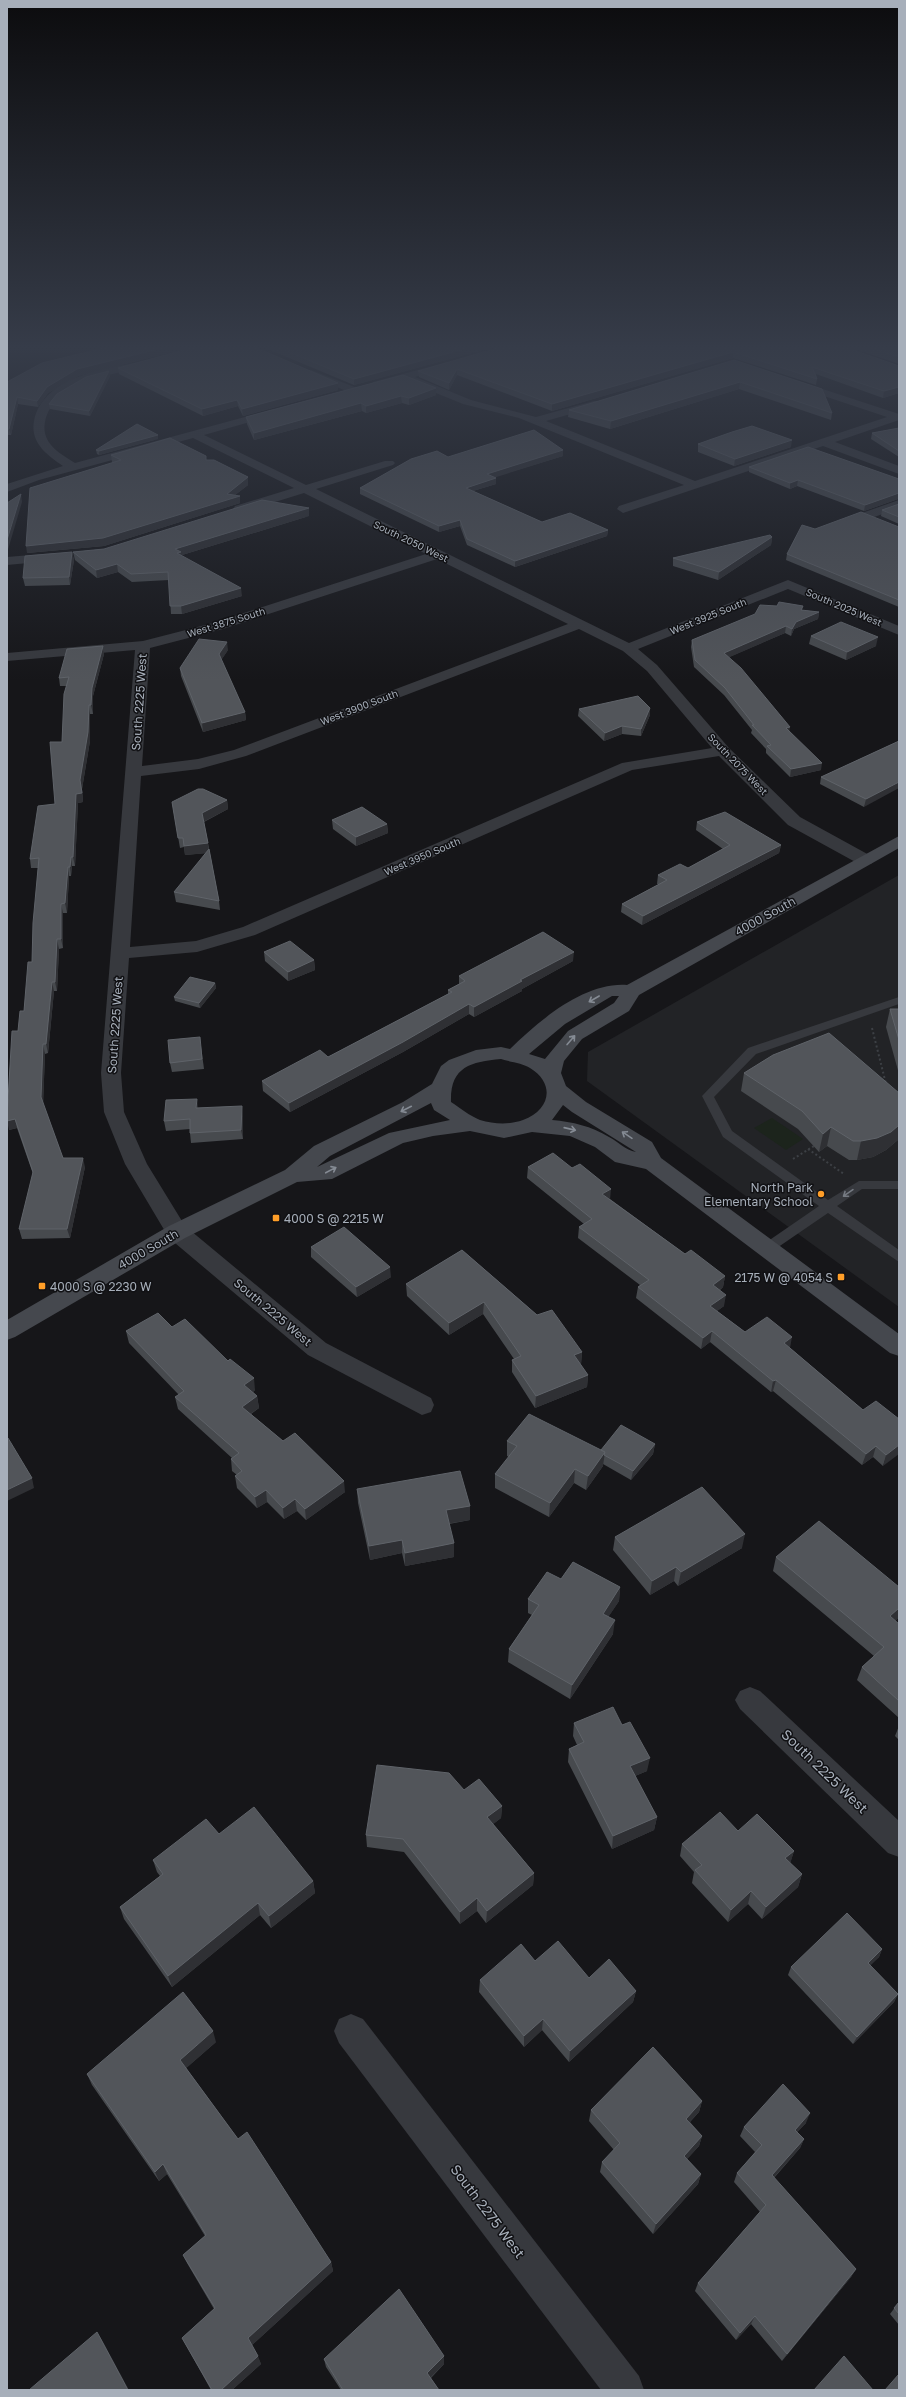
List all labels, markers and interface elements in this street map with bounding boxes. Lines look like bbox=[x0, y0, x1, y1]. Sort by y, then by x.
street label: South 2050 West bbox=[372, 518, 450, 564]
street label: South 2025 West bbox=[804, 586, 884, 628]
street label: West 3925 South bbox=[668, 595, 748, 637]
street label: West 3875 South bbox=[186, 604, 266, 640]
street label: South 2225 West bbox=[128, 653, 150, 751]
street label: West 3900 South bbox=[318, 687, 400, 727]
street label: South 2075 West bbox=[706, 731, 770, 797]
street label: West 3950 South bbox=[382, 834, 462, 878]
street label: 4000 South bbox=[732, 893, 798, 939]
street label: South 2225 West bbox=[104, 976, 126, 1074]
one-way arrow bbox=[588, 996, 600, 1004]
one-way arrow bbox=[566, 1035, 576, 1045]
one-way arrow bbox=[400, 1105, 412, 1113]
one-way arrow bbox=[563, 1125, 576, 1133]
one-way arrow bbox=[621, 1131, 633, 1139]
one-way arrow bbox=[325, 1166, 337, 1174]
place label: North Park Elementary School bbox=[704, 1180, 813, 1209]
marker: North Park Elementary School bbox=[816, 1189, 826, 1199]
one-way arrow bbox=[843, 1189, 854, 1197]
place label: 4000 S @ 2215 W bbox=[284, 1211, 384, 1226]
marker: 4000 S @ 2215 W bbox=[271, 1213, 281, 1223]
street label: 4000 South bbox=[115, 1226, 181, 1272]
place label: 2175 W @ 4054 S bbox=[734, 1270, 833, 1285]
marker: 2175 W @ 4054 S bbox=[836, 1272, 846, 1282]
street label: South 2225 West bbox=[231, 1275, 315, 1349]
place label: 4000 S @ 2230 W bbox=[50, 1279, 152, 1294]
marker: 4000 S @ 2230 W bbox=[37, 1281, 47, 1291]
street label: South 2225 West bbox=[778, 1725, 872, 1817]
street label: South 2275 West bbox=[447, 2161, 529, 2261]

